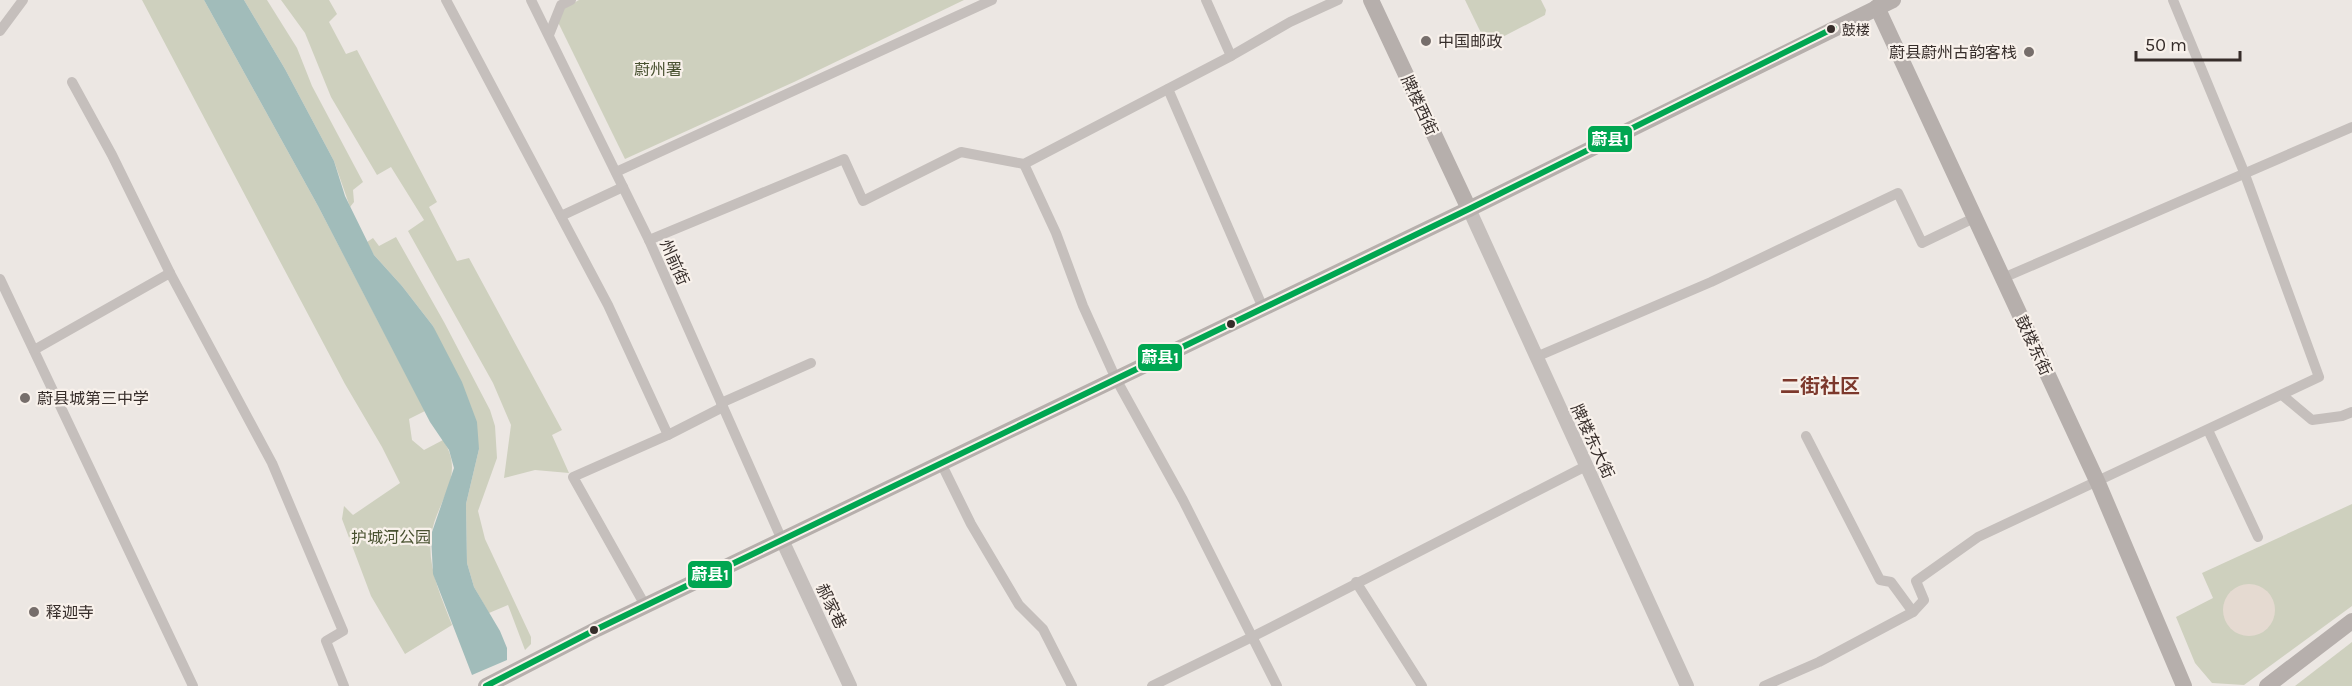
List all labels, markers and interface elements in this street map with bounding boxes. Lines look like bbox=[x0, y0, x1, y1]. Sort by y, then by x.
place label: 鼓楼 bbox=[1842, 22, 1870, 39]
marker: 鼓楼 bbox=[1825, 23, 1837, 35]
scale bar bbox=[2136, 24, 2240, 62]
place label: 中国邮政 bbox=[1438, 32, 1502, 51]
marker: 中国邮政 bbox=[1419, 34, 1433, 48]
text: 50 m bbox=[2145, 34, 2187, 56]
place label: 蔚县蔚州古韵客栈 bbox=[1889, 43, 2017, 62]
marker: 蔚县蔚州古韵客栈 bbox=[2022, 45, 2036, 59]
park label: 蔚州署 bbox=[634, 60, 682, 79]
street label: 牌楼西街 bbox=[1397, 72, 1442, 138]
line badge: 蔚县1 bbox=[1587, 125, 1633, 153]
text: 蔚县1 bbox=[1591, 130, 1629, 149]
street label: 州前街 bbox=[656, 236, 693, 288]
street label: 鼓楼东街 bbox=[2011, 312, 2056, 378]
unlabelled marker bbox=[1225, 318, 1237, 330]
line badge: 蔚县1 bbox=[1137, 343, 1183, 372]
text: 蔚县1 bbox=[1141, 348, 1179, 367]
district label: 二街社区 bbox=[1780, 375, 1860, 398]
place label: 蔚县城第三中学 bbox=[37, 389, 149, 408]
marker: 蔚县城第三中学 bbox=[18, 391, 32, 405]
street label: 牌楼东大街 bbox=[1567, 401, 1618, 481]
park label: 护城河公园 bbox=[351, 528, 431, 547]
line badge: 蔚县1 bbox=[687, 560, 733, 589]
text: 蔚县1 bbox=[691, 565, 729, 584]
street label: 郝家巷 bbox=[812, 580, 851, 632]
place label: 释迦寺 bbox=[46, 603, 94, 622]
marker: 释迦寺 bbox=[27, 605, 41, 619]
unlabelled marker bbox=[588, 624, 600, 636]

